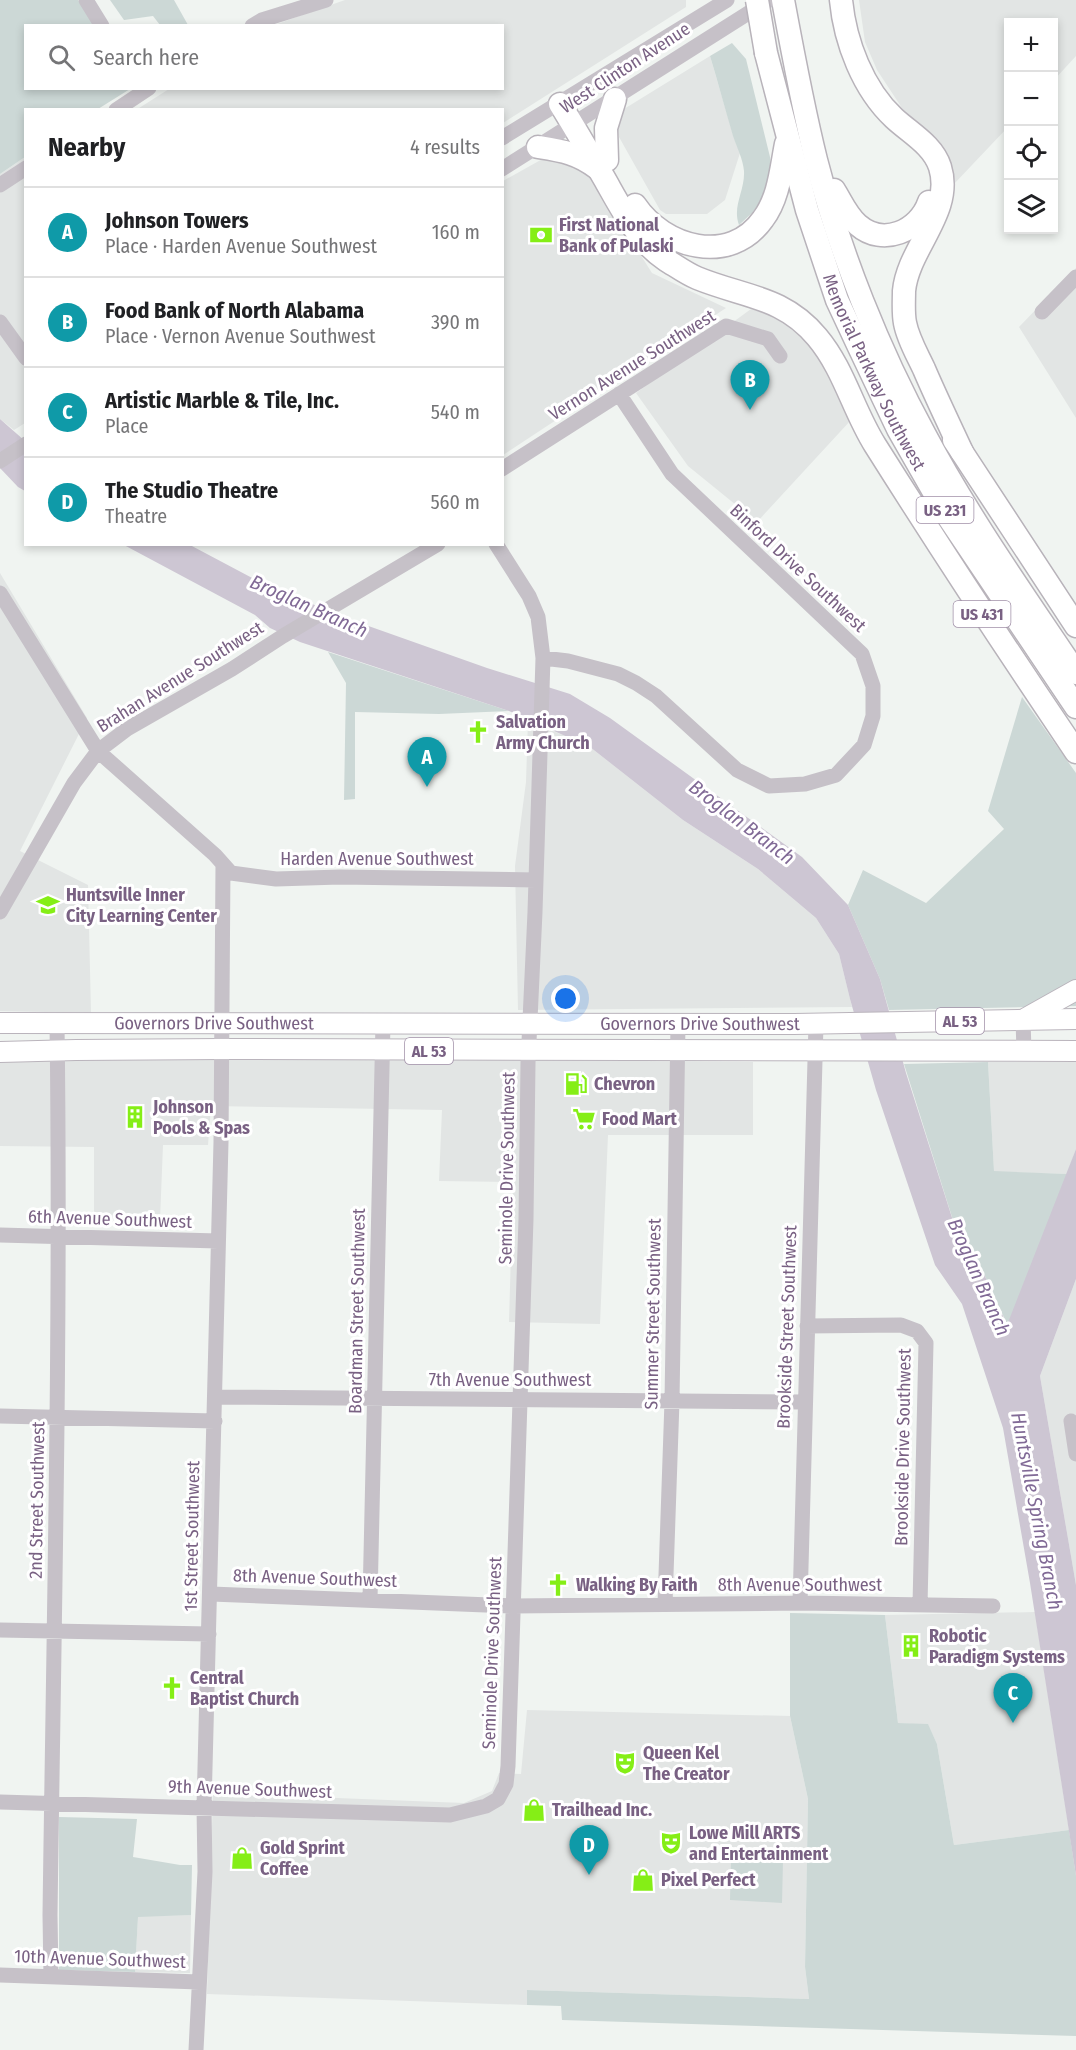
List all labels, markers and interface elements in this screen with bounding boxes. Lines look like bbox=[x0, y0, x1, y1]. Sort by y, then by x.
street label: West Clinton Avenue bbox=[556, 18, 694, 118]
map controls bbox=[1004, 18, 1058, 234]
button: + bbox=[1004, 18, 1058, 72]
search box bbox=[24, 24, 504, 90]
icon: search bbox=[45, 41, 78, 74]
text: Search here bbox=[93, 44, 199, 71]
button: − bbox=[1004, 72, 1058, 126]
button: locate bbox=[1004, 126, 1058, 180]
text: Nearby bbox=[48, 132, 125, 163]
text: 4 results bbox=[410, 135, 480, 159]
button: layers bbox=[1004, 180, 1058, 234]
text: Johnson Towers bbox=[105, 207, 249, 234]
place label: First National Bank of Pulaski bbox=[559, 214, 674, 257]
text: A bbox=[62, 220, 73, 244]
text: 160 m bbox=[432, 220, 480, 244]
bank icon: First National Bank of Pulaski bbox=[528, 222, 554, 248]
text: Place · Harden Avenue Southwest bbox=[105, 234, 377, 258]
street label: Memorial Parkway Southwest bbox=[818, 271, 930, 474]
text: Food Bank of North Alabama bbox=[105, 297, 364, 324]
street label: Vernon Avenue Southwest bbox=[545, 305, 719, 425]
text: B bbox=[62, 310, 73, 334]
text: 390 m bbox=[431, 310, 480, 334]
text: Place · Vernon Avenue Southwest bbox=[105, 324, 376, 348]
pin: B bbox=[730, 360, 770, 410]
text: Artistic Marble & Tile, Inc. bbox=[105, 387, 339, 414]
text: C bbox=[62, 400, 73, 424]
text: 540 m bbox=[431, 400, 480, 424]
text: Place bbox=[105, 414, 148, 438]
text: The Studio Theatre bbox=[105, 477, 278, 504]
text: D bbox=[62, 490, 73, 514]
text: 560 m bbox=[430, 490, 480, 514]
road number: US 231 bbox=[916, 497, 974, 523]
street label: Binford Drive Southwest bbox=[725, 499, 871, 637]
text: Theatre bbox=[105, 504, 167, 528]
water label: Broglan Branch bbox=[247, 569, 371, 643]
road number: US 431 bbox=[954, 601, 1010, 627]
street label: Brahan Avenue Southwest bbox=[93, 617, 267, 737]
place label: Salvation Army Church bbox=[495, 711, 590, 754]
church icon: Salvation Army Church bbox=[465, 719, 491, 745]
pin: A bbox=[408, 738, 446, 787]
water label: Broglan Branch bbox=[684, 775, 800, 869]
street label: Harden Avenue Southwest bbox=[280, 848, 474, 870]
place label: Huntsville Inner City Learning Center bbox=[66, 884, 217, 927]
school or university icon: Huntsville Inner City Learning Center bbox=[35, 892, 61, 918]
your location bbox=[551, 984, 580, 1013]
road number: AL 53 bbox=[936, 1008, 984, 1034]
street label: Governors Drive Southwest bbox=[114, 1012, 314, 1034]
street label: Governors Drive Southwest bbox=[600, 1013, 800, 1035]
road number: AL 53 bbox=[405, 1038, 453, 1064]
street label: Seminole Drive Southwest bbox=[494, 1071, 520, 1265]
fuel station icon: Chevron bbox=[563, 1071, 589, 1097]
place label: Chevron bbox=[594, 1073, 655, 1095]
place label: Johnson Pools & Spas bbox=[152, 1096, 250, 1139]
building icon: Johnson Pools & Spas bbox=[122, 1104, 148, 1130]
supermarket icon: Food Mart bbox=[571, 1106, 597, 1132]
place label: Food Mart bbox=[602, 1108, 678, 1130]
street label: 6th Avenue Southwest bbox=[28, 1205, 193, 1233]
street label: Boardman Street Southwest bbox=[344, 1208, 370, 1414]
water label: Broglan Branch bbox=[942, 1215, 1016, 1339]
street label: Summer Street Southwest bbox=[640, 1218, 666, 1410]
street label: Brookside Street Southwest bbox=[772, 1225, 802, 1429]
street label: Brookside Drive Southwest bbox=[890, 1348, 916, 1546]
street label: 7th Avenue Southwest bbox=[429, 1369, 591, 1391]
water label: Huntsville Spring Branch bbox=[1006, 1410, 1068, 1612]
street label: 2nd Street Southwest bbox=[25, 1421, 49, 1579]
street label: 1st Street Southwest bbox=[180, 1460, 204, 1612]
street label: Seminole Drive Southwest bbox=[478, 1556, 506, 1750]
street label: 8th Avenue Southwest bbox=[232, 1564, 398, 1592]
church icon: Walking By Faith bbox=[545, 1572, 571, 1598]
place label: Walking By Faith bbox=[576, 1574, 698, 1596]
street label: 8th Avenue Southwest bbox=[718, 1574, 882, 1596]
place label: Robotic Paradigm Systems bbox=[929, 1625, 1065, 1668]
building icon: Robotic Paradigm Systems bbox=[898, 1633, 924, 1659]
place label: Central Baptist Church bbox=[190, 1667, 299, 1710]
pin: C bbox=[994, 1674, 1032, 1723]
church icon: Central Baptist Church bbox=[159, 1675, 185, 1701]
place label: Queen Kel The Creator bbox=[643, 1742, 730, 1785]
theatre icon: Queen Kel The Creator bbox=[612, 1750, 638, 1776]
street label: 9th Avenue Southwest bbox=[168, 1775, 332, 1803]
shop icon: Trailhead Inc. bbox=[521, 1797, 547, 1823]
place label: Trailhead Inc. bbox=[552, 1799, 652, 1821]
place label: Lowe Mill ARTS and Entertainment bbox=[689, 1822, 829, 1865]
pin: D bbox=[570, 1826, 608, 1875]
theatre icon: Lowe Mill ARTS and Entertainment bbox=[658, 1830, 684, 1856]
place label: Gold Sprint Coffee bbox=[260, 1837, 345, 1880]
shop icon: Gold Sprint Coffee bbox=[229, 1845, 255, 1871]
shop icon: Pixel Perfect bbox=[630, 1867, 656, 1893]
place label: Pixel Perfect bbox=[661, 1869, 756, 1891]
street label: 10th Avenue Southwest bbox=[14, 1945, 186, 1973]

